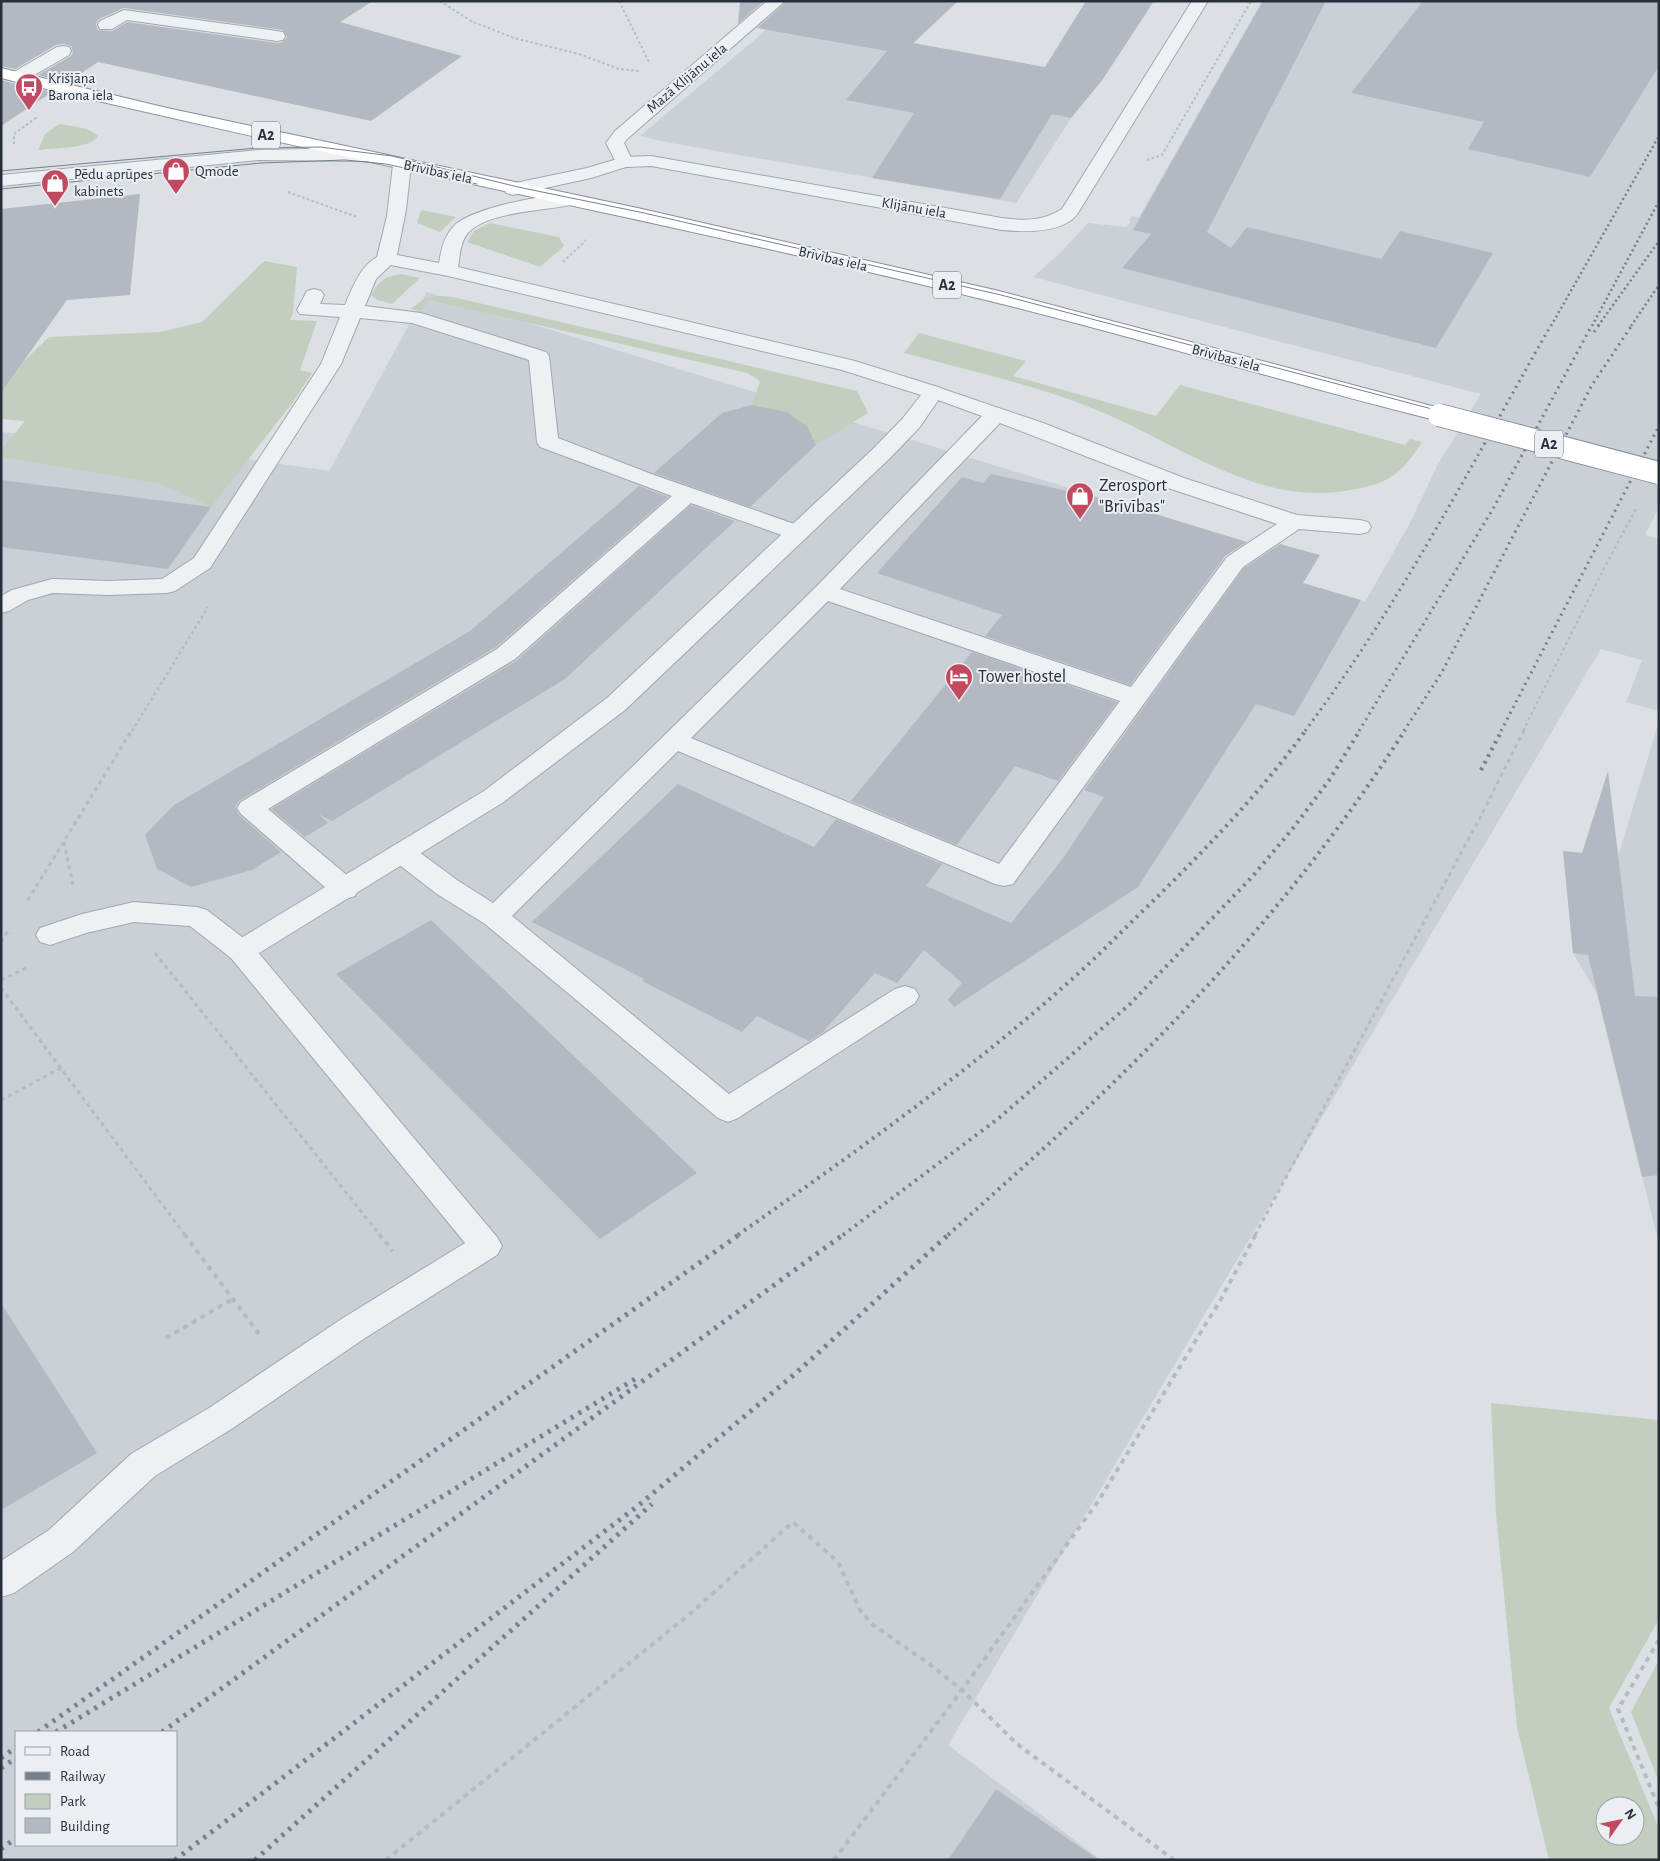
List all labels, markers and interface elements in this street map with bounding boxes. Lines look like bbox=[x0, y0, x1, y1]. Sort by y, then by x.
street label: Mazā Klijānu iela bbox=[644, 40, 730, 116]
place label: Krišjāņa Barona iela bbox=[48, 71, 113, 103]
bus stop icon: Krišjāņa Barona iela bbox=[14, 72, 44, 111]
road number: A2 bbox=[252, 122, 280, 148]
shop icon: Qmode bbox=[161, 156, 191, 195]
street label: Brīvības iela bbox=[402, 157, 474, 187]
place label: Qmode bbox=[195, 164, 239, 179]
place label: Pēdu aprūpes kabinets bbox=[74, 167, 153, 199]
shop icon: Pēdu aprūpes kabinets bbox=[40, 168, 70, 207]
street label: Klijānu iela bbox=[881, 195, 948, 221]
street label: Brīvības iela bbox=[797, 244, 869, 274]
road number: A2 bbox=[933, 272, 961, 298]
street label: Brīvības iela bbox=[1190, 342, 1262, 374]
road number: A2 bbox=[1535, 430, 1563, 458]
place label: Zerosport "Brīvības" bbox=[1099, 477, 1167, 516]
shop icon: Zerosport "Brīvības" bbox=[1065, 481, 1095, 520]
hotel icon: Tower hostel bbox=[944, 662, 974, 701]
place label: Tower hostel bbox=[978, 668, 1066, 686]
legend bbox=[15, 1731, 178, 1846]
text: Road bbox=[60, 1744, 90, 1759]
text: Railway bbox=[60, 1769, 106, 1784]
text: Park bbox=[60, 1794, 86, 1809]
north arrow bbox=[1595, 1796, 1645, 1846]
text: N bbox=[1622, 1807, 1639, 1822]
text: Building bbox=[60, 1819, 110, 1834]

